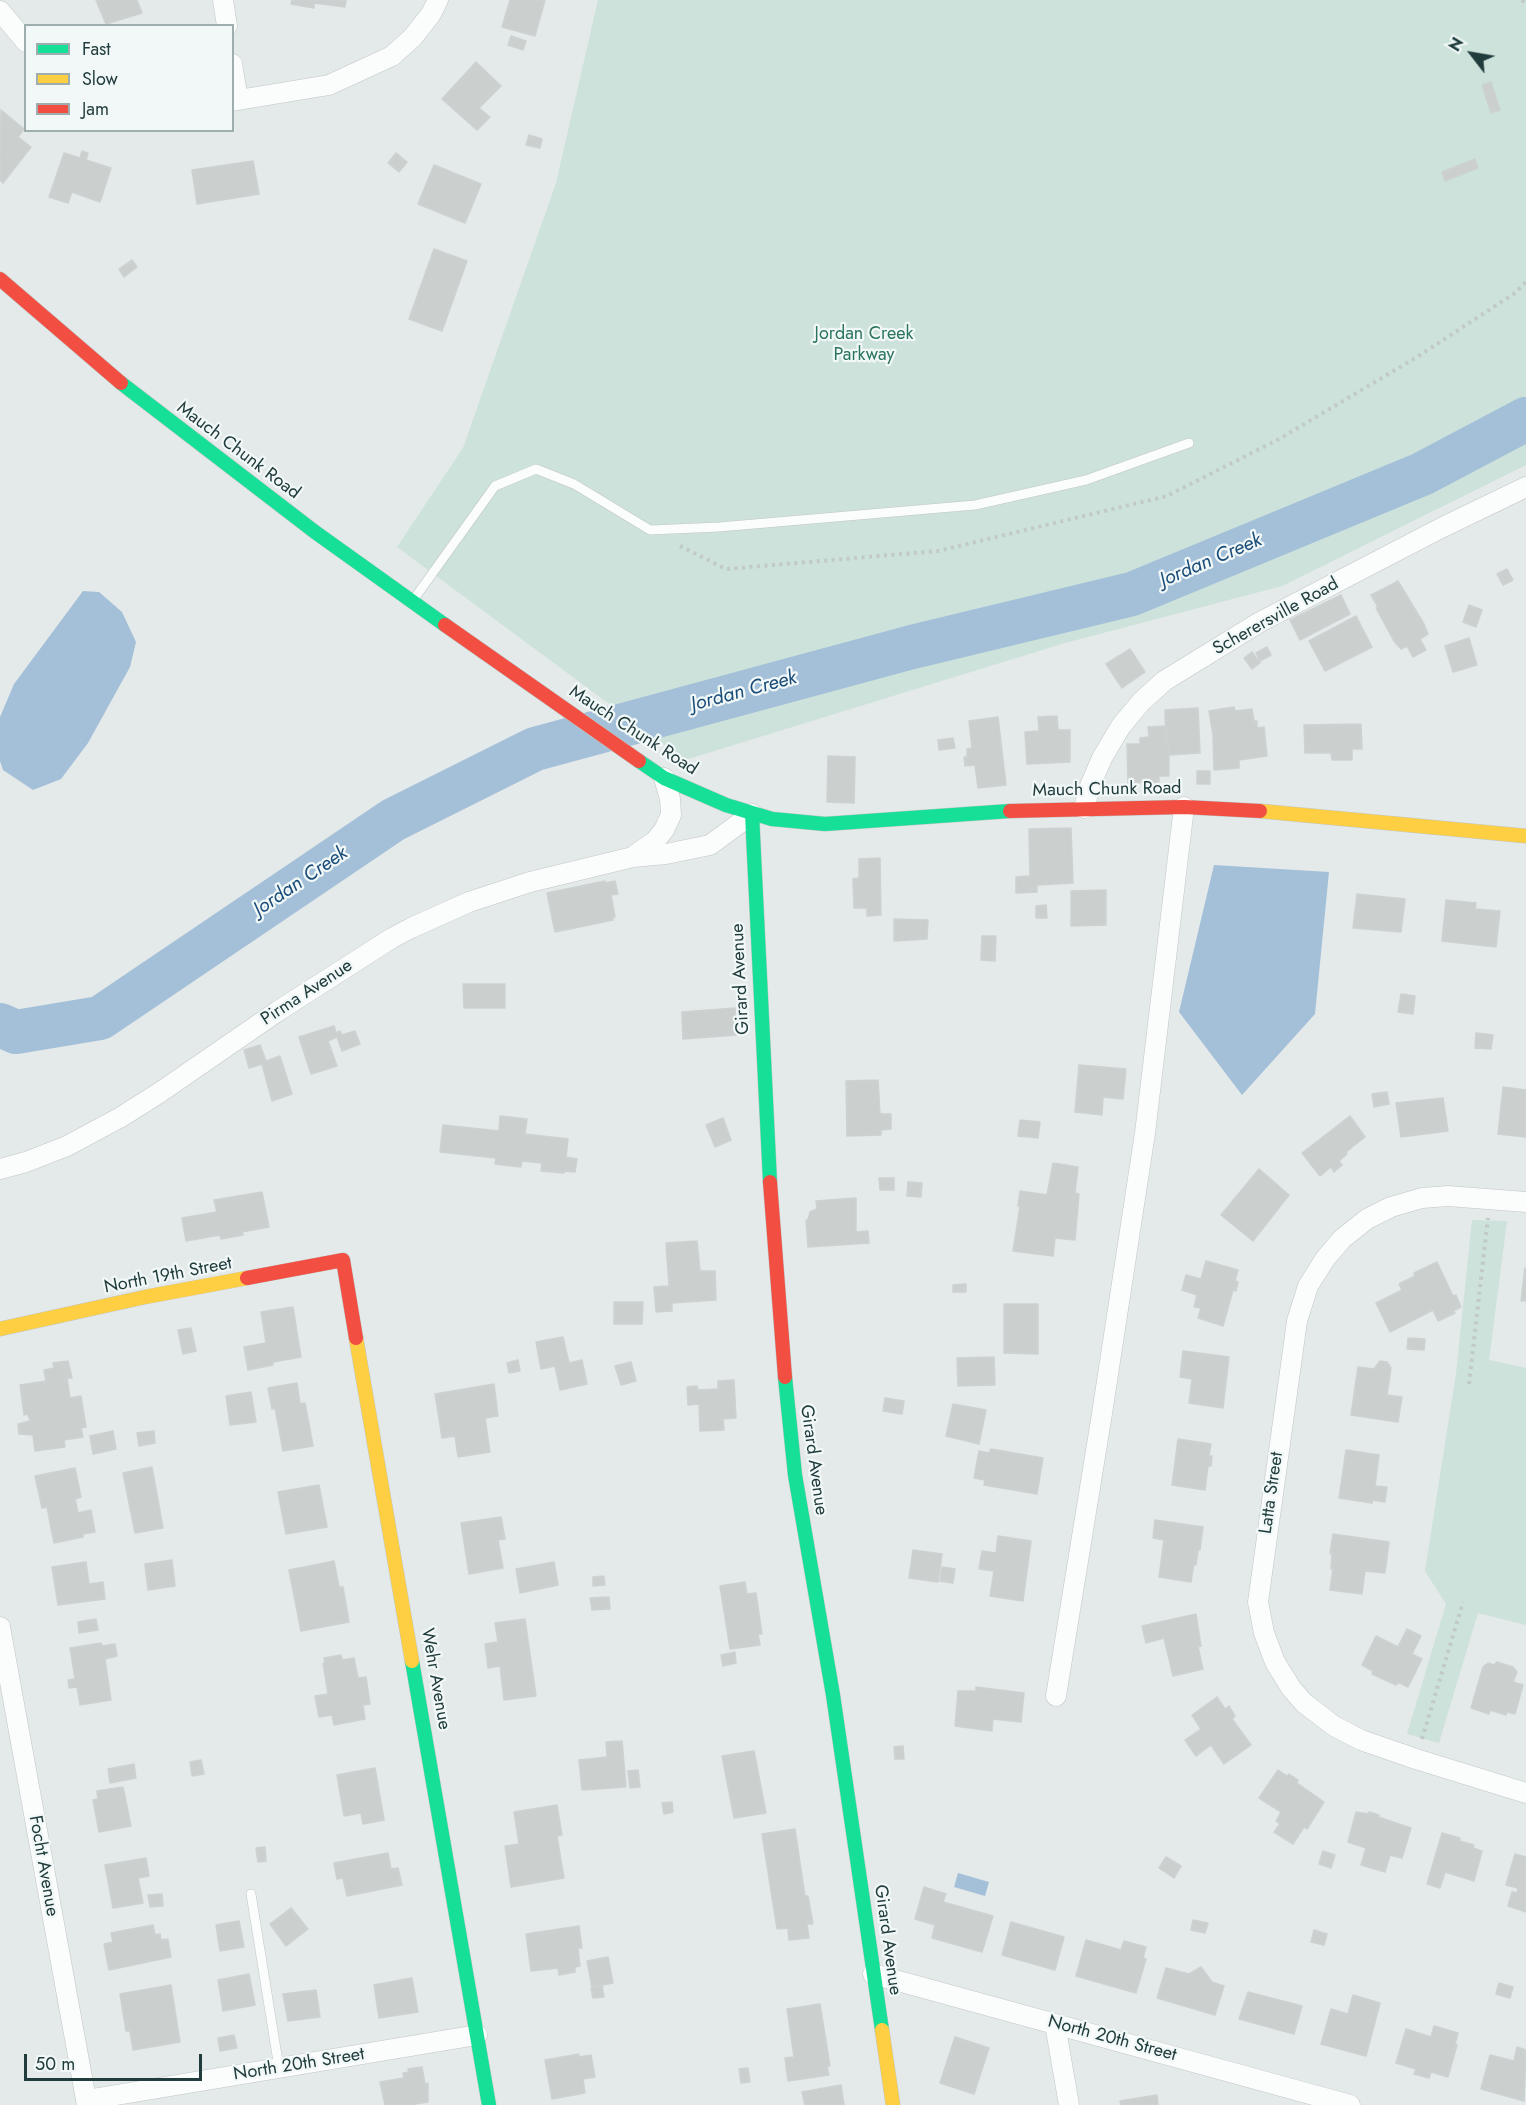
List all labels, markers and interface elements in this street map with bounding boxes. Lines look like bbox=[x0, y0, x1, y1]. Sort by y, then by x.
legend bbox=[24, 24, 234, 132]
north arrow bbox=[1442, 24, 1502, 84]
text: N bbox=[1443, 33, 1469, 56]
text: Fast bbox=[82, 36, 111, 62]
text: Slow bbox=[82, 66, 118, 92]
text: Jam bbox=[82, 96, 109, 122]
park label: Jordan Creek Parkway bbox=[815, 324, 913, 366]
street label: Mauch Chunk Road bbox=[172, 398, 304, 504]
water label: Jordan Creek bbox=[1156, 529, 1266, 593]
street label: Scherersville Road bbox=[1210, 574, 1342, 660]
water label: Jordan Creek bbox=[689, 666, 799, 718]
street label: Mauch Chunk Road bbox=[565, 681, 701, 781]
street label: Mauch Chunk Road bbox=[1032, 778, 1182, 802]
water label: Jordan Creek bbox=[249, 842, 353, 922]
street label: Girard Avenue bbox=[727, 923, 755, 1035]
street label: Pirma Avenue bbox=[257, 955, 357, 1031]
street label: North 19th Street bbox=[102, 1253, 234, 1299]
street label: Girard Avenue bbox=[795, 1403, 831, 1517]
street label: Latta Street bbox=[1256, 1451, 1288, 1535]
street label: Wehr Avenue bbox=[415, 1627, 455, 1731]
street label: Focht Avenue bbox=[23, 1814, 63, 1918]
street label: Girard Avenue bbox=[869, 1883, 905, 1997]
street label: North 20th Street bbox=[1045, 2011, 1179, 2067]
scale bar bbox=[27, 2042, 206, 2080]
street label: North 20th Street bbox=[232, 2044, 366, 2086]
text: 50 m bbox=[35, 2051, 75, 2077]

